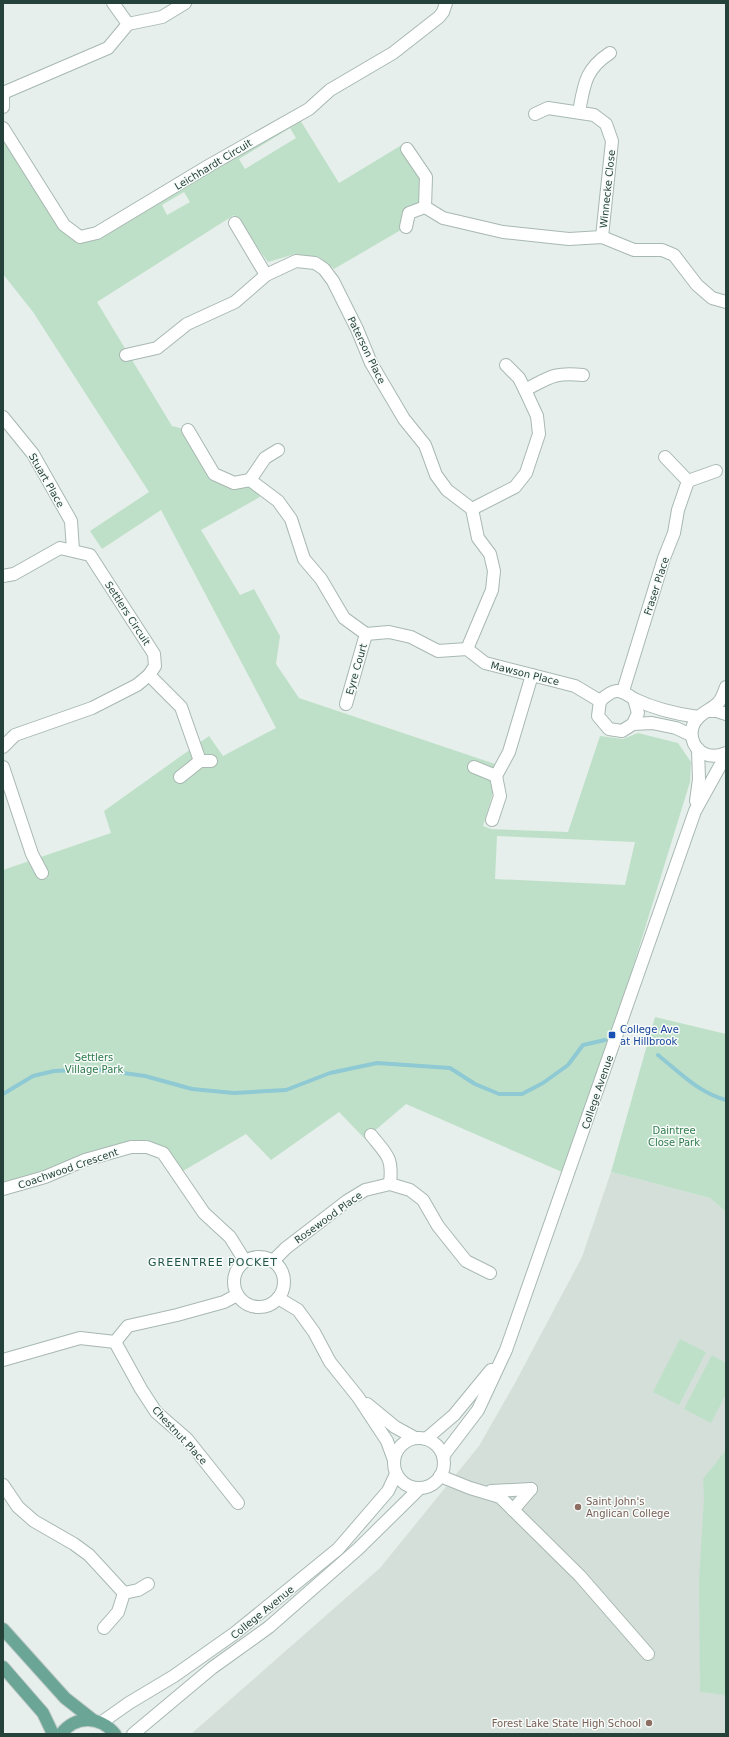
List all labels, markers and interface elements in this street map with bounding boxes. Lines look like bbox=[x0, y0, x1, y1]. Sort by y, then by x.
street label: Leichhardt Circuit bbox=[173, 137, 254, 192]
street label: Winnecke Close bbox=[598, 149, 617, 229]
street label: Paterson Place bbox=[346, 315, 388, 386]
street label: Stuart Place bbox=[27, 451, 66, 509]
street label: Fraser Place bbox=[642, 556, 671, 617]
street label: Settlers Circuit bbox=[103, 579, 152, 647]
street label: Eyre Court bbox=[344, 642, 369, 696]
street label: Mawson Place bbox=[489, 660, 560, 687]
place label: College Ave at Hillbrook bbox=[620, 1024, 679, 1047]
marker: College Ave at Hillbrook bbox=[607, 1030, 617, 1040]
park label: Settlers Village Park bbox=[65, 1052, 123, 1075]
street label: College Avenue bbox=[580, 1054, 615, 1131]
park label: Daintree Close Park bbox=[648, 1125, 700, 1148]
street label: Coachwood Crescent bbox=[17, 1146, 120, 1191]
street label: Rosewood Place bbox=[292, 1189, 364, 1246]
district label: GREENTREE POCKET bbox=[148, 1256, 278, 1269]
street label: Chestnut Place bbox=[150, 1404, 209, 1467]
place label: Saint John's Anglican College bbox=[586, 1496, 670, 1519]
marker: Saint John's Anglican College bbox=[573, 1502, 583, 1512]
street label: College Avenue bbox=[229, 1584, 296, 1641]
place label: Forest Lake State High School bbox=[492, 1718, 641, 1729]
marker: Forest Lake State High School bbox=[644, 1718, 654, 1728]

